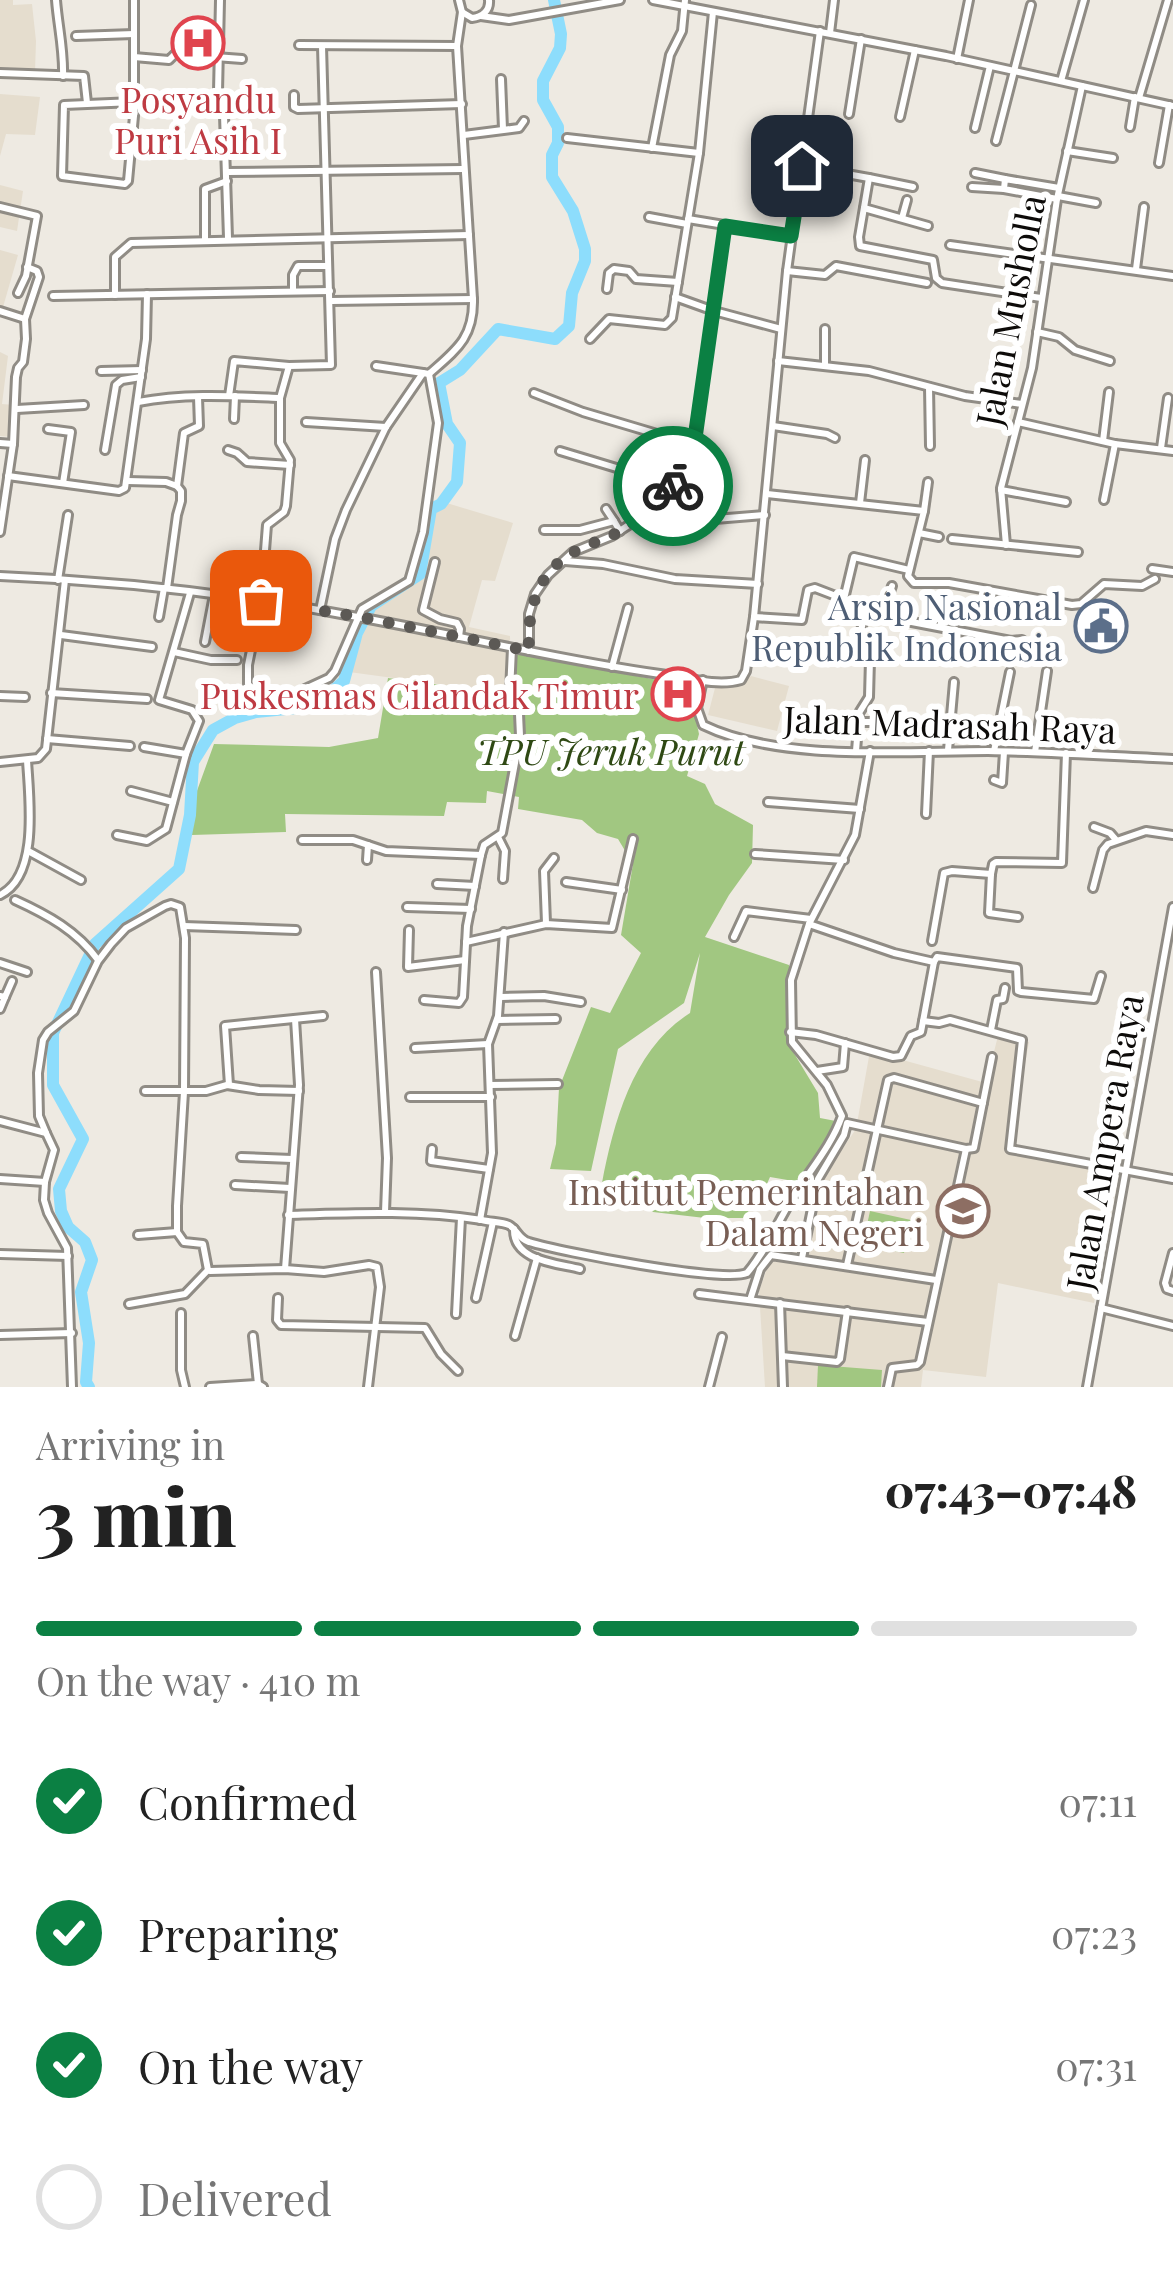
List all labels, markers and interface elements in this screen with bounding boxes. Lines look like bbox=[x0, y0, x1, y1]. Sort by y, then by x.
hospital icon: Posyandu Puri Asih I bbox=[170, 15, 226, 71]
place label: Posyandu Puri Asih I bbox=[114, 74, 282, 163]
pin bbox=[751, 115, 853, 217]
icon: home bbox=[769, 133, 835, 199]
street label: Jalan Musholla bbox=[963, 190, 1055, 431]
courier bbox=[613, 426, 733, 546]
icon: bike bbox=[640, 453, 706, 519]
pin bbox=[210, 550, 312, 652]
icon: bag bbox=[228, 568, 294, 634]
place label: Arsip Nasional Republik Indonesia bbox=[751, 581, 1062, 670]
public building icon: Arsip Nasional Republik Indonesia bbox=[1073, 598, 1129, 654]
hospital icon: Puskesmas Cilandak Timur bbox=[650, 666, 706, 722]
place label: Puskesmas Cilandak Timur bbox=[200, 670, 639, 718]
street label: Jalan Madrasah Raya bbox=[782, 693, 1117, 753]
park label: TPU Jeruk Purut bbox=[477, 726, 747, 774]
street label: Jalan Ampera Raya bbox=[1053, 990, 1153, 1295]
place label: Institut Pemerintahan Dalam Negeri bbox=[568, 1166, 924, 1255]
school or university icon: Institut Pemerintahan Dalam Negeri bbox=[935, 1183, 991, 1239]
text: Arriving in bbox=[36, 1418, 225, 1470]
text: 07:43–07:48 bbox=[885, 1459, 1137, 1519]
text: 3 min bbox=[36, 1463, 237, 1567]
text: On the way · 410 m bbox=[36, 1654, 360, 1706]
icon: check bbox=[36, 1768, 102, 1834]
text: Confirmed bbox=[138, 1771, 357, 1831]
text: 07:11 bbox=[1059, 1775, 1137, 1827]
icon: check bbox=[36, 1900, 102, 1966]
text: Preparing bbox=[138, 1903, 338, 1963]
text: 07:23 bbox=[1051, 1907, 1137, 1959]
icon: check bbox=[36, 2032, 102, 2098]
text: On the way bbox=[138, 2035, 363, 2095]
text: 07:31 bbox=[1055, 2039, 1137, 2091]
text: Delivered bbox=[138, 2167, 332, 2227]

